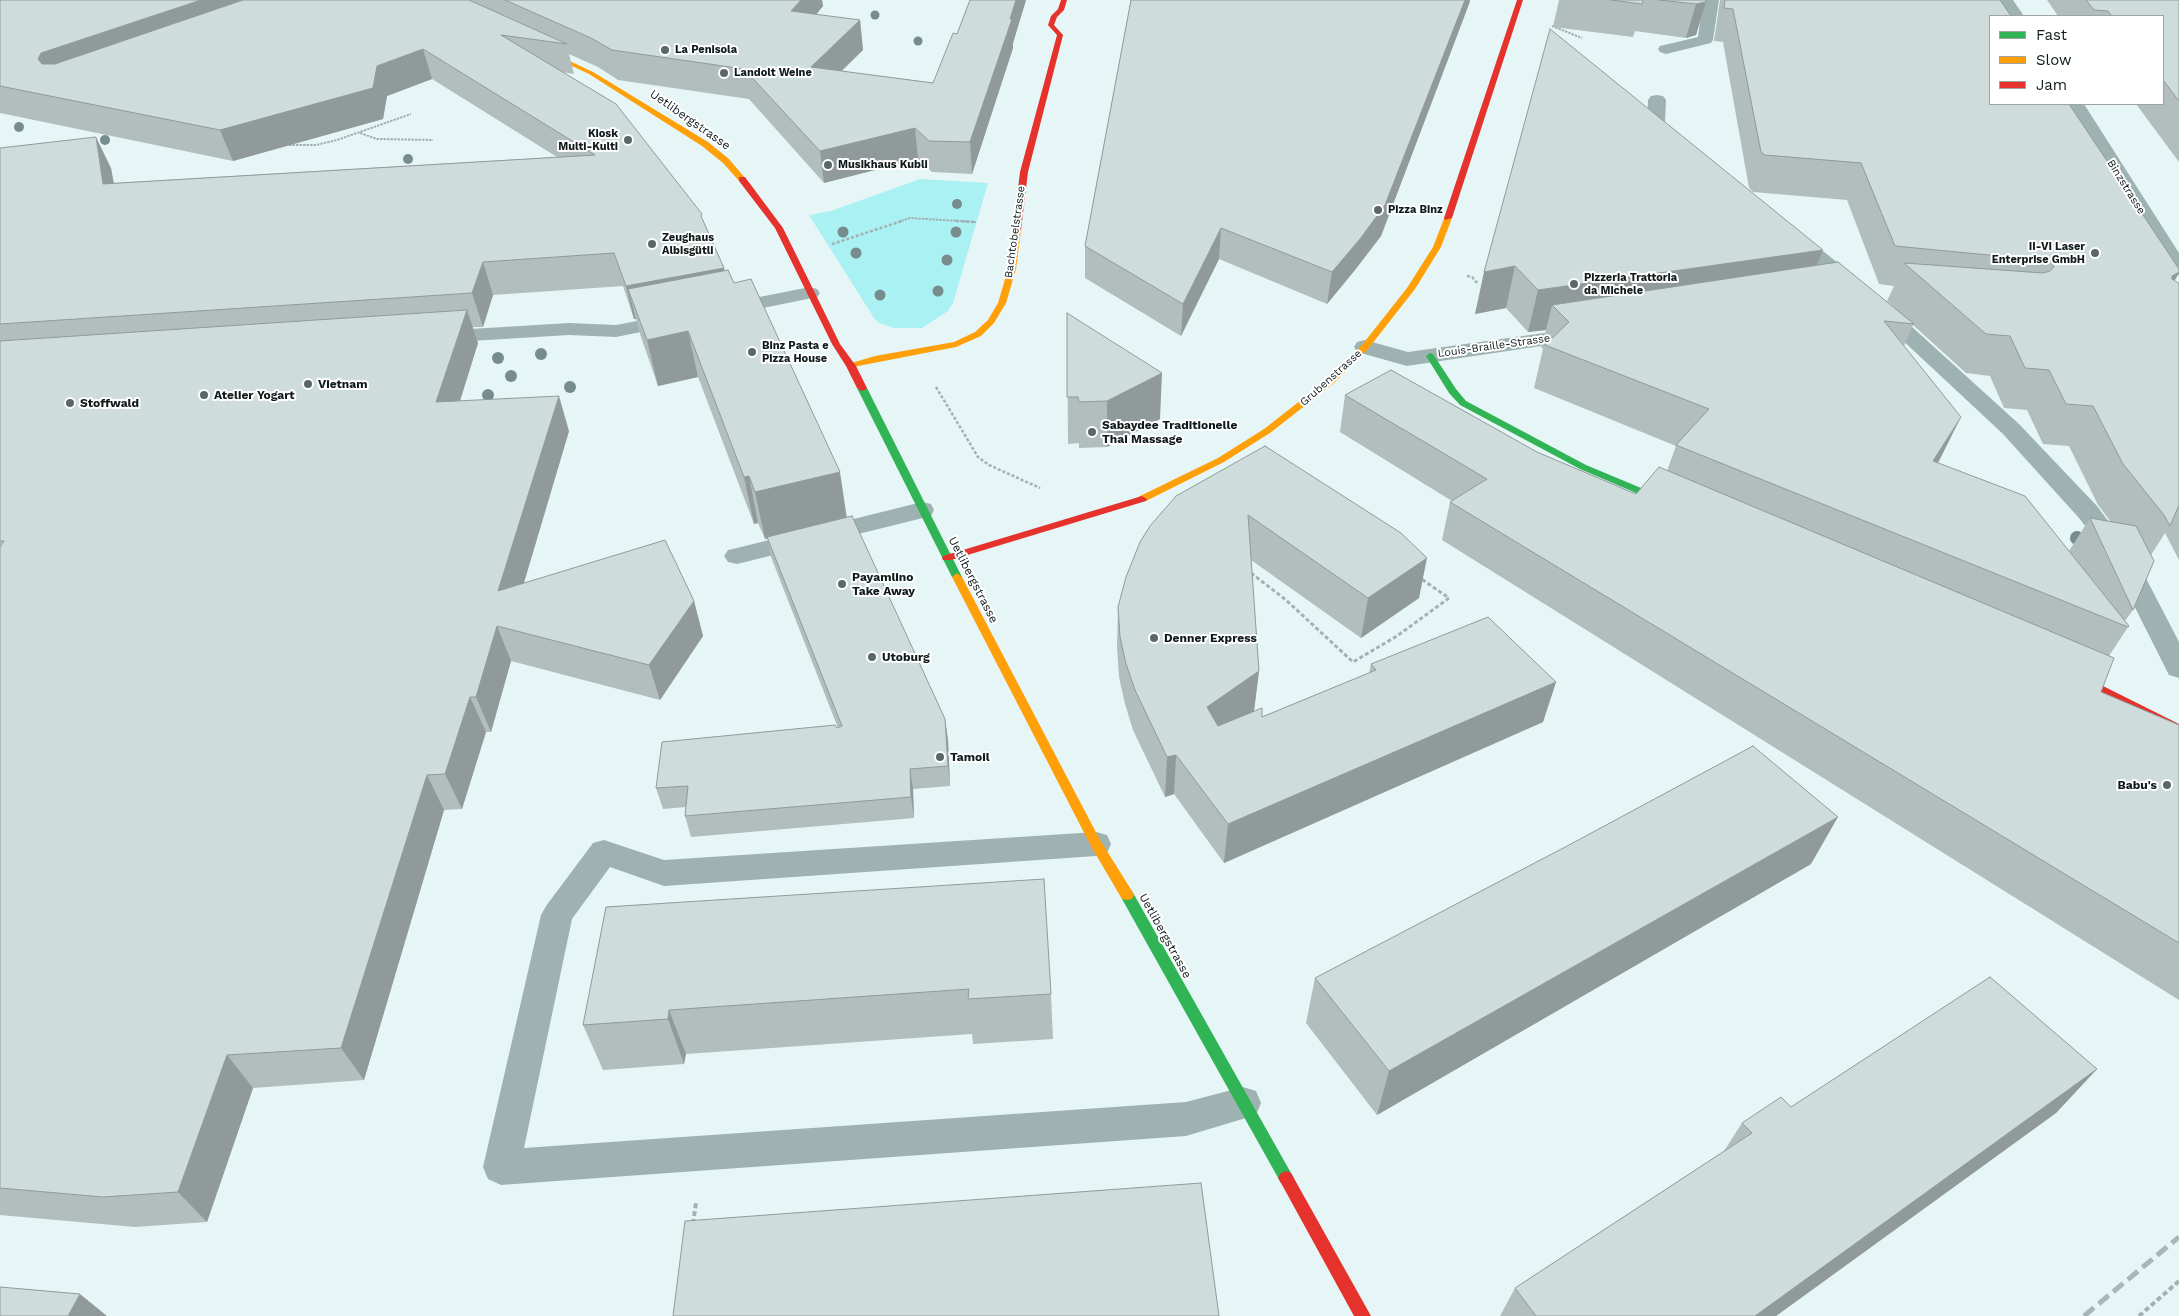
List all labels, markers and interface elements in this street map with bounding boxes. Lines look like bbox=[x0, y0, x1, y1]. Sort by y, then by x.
legend bbox=[1989, 15, 2164, 105]
text: Fast bbox=[2036, 26, 2067, 44]
place label: La Penisola bbox=[675, 43, 737, 57]
marker: La Penisola bbox=[659, 44, 671, 56]
text: Slow bbox=[2036, 51, 2072, 69]
place label: Landolt Weine bbox=[734, 66, 812, 80]
marker: Landolt Weine bbox=[718, 67, 730, 79]
text: Jam bbox=[2036, 76, 2067, 94]
street label: Uetlibergstrasse bbox=[647, 87, 733, 153]
place label: Kiosk Multi-Kulti bbox=[558, 127, 618, 153]
marker: Kiosk Multi-Kulti bbox=[622, 134, 634, 146]
street label: Binzstrasse bbox=[2104, 157, 2148, 217]
place label: Musikhaus Kubli bbox=[838, 158, 928, 172]
marker: Musikhaus Kubli bbox=[822, 159, 834, 171]
street label: Bachtobelstrasse bbox=[1002, 185, 1028, 279]
place label: Pizza Binz bbox=[1388, 203, 1443, 217]
marker: Pizza Binz bbox=[1372, 204, 1384, 216]
place label: Zeughaus Albisgütli bbox=[662, 231, 714, 257]
marker: Zeughaus Albisgütli bbox=[646, 238, 658, 250]
place label: II-VI Laser Enterprise GmbH bbox=[1992, 240, 2085, 266]
marker: II-VI Laser Enterprise GmbH bbox=[2089, 247, 2101, 259]
place label: Pizzeria Trattoria da Michele bbox=[1584, 271, 1677, 297]
marker: Pizzeria Trattoria da Michele bbox=[1568, 278, 1580, 290]
street label: Louis-Braille-Strasse bbox=[1437, 332, 1551, 360]
place label: Binz Pasta e Pizza House bbox=[762, 339, 829, 365]
marker: Binz Pasta e Pizza House bbox=[746, 346, 758, 358]
street label: Grubenstrasse bbox=[1298, 347, 1364, 409]
place label: Vietnam bbox=[318, 377, 367, 391]
marker: Vietnam bbox=[302, 378, 314, 390]
place label: Atelier Yogart bbox=[214, 388, 295, 402]
marker: Atelier Yogart bbox=[198, 389, 210, 401]
place label: Stoffwald bbox=[80, 396, 139, 410]
marker: Stoffwald bbox=[64, 397, 76, 409]
place label: Sabaydee Traditionelle Thai Massage bbox=[1102, 418, 1237, 446]
marker: Sabaydee Traditionelle Thai Massage bbox=[1086, 426, 1098, 438]
street label: Uetlibergstrasse bbox=[945, 534, 1001, 626]
place label: Payamlino Take Away bbox=[852, 570, 915, 598]
marker: Payamlino Take Away bbox=[836, 578, 848, 590]
place label: Denner Express bbox=[1164, 631, 1257, 645]
marker: Denner Express bbox=[1148, 632, 1160, 644]
place label: Utoburg bbox=[882, 650, 930, 664]
marker: Utoburg bbox=[866, 651, 878, 663]
place label: Tamoil bbox=[950, 750, 990, 764]
marker: Tamoil bbox=[934, 751, 946, 763]
place label: Babu's bbox=[2118, 778, 2157, 792]
marker: Babu's bbox=[2161, 779, 2173, 791]
street label: Uetlibergstrasse bbox=[1136, 891, 1194, 981]

